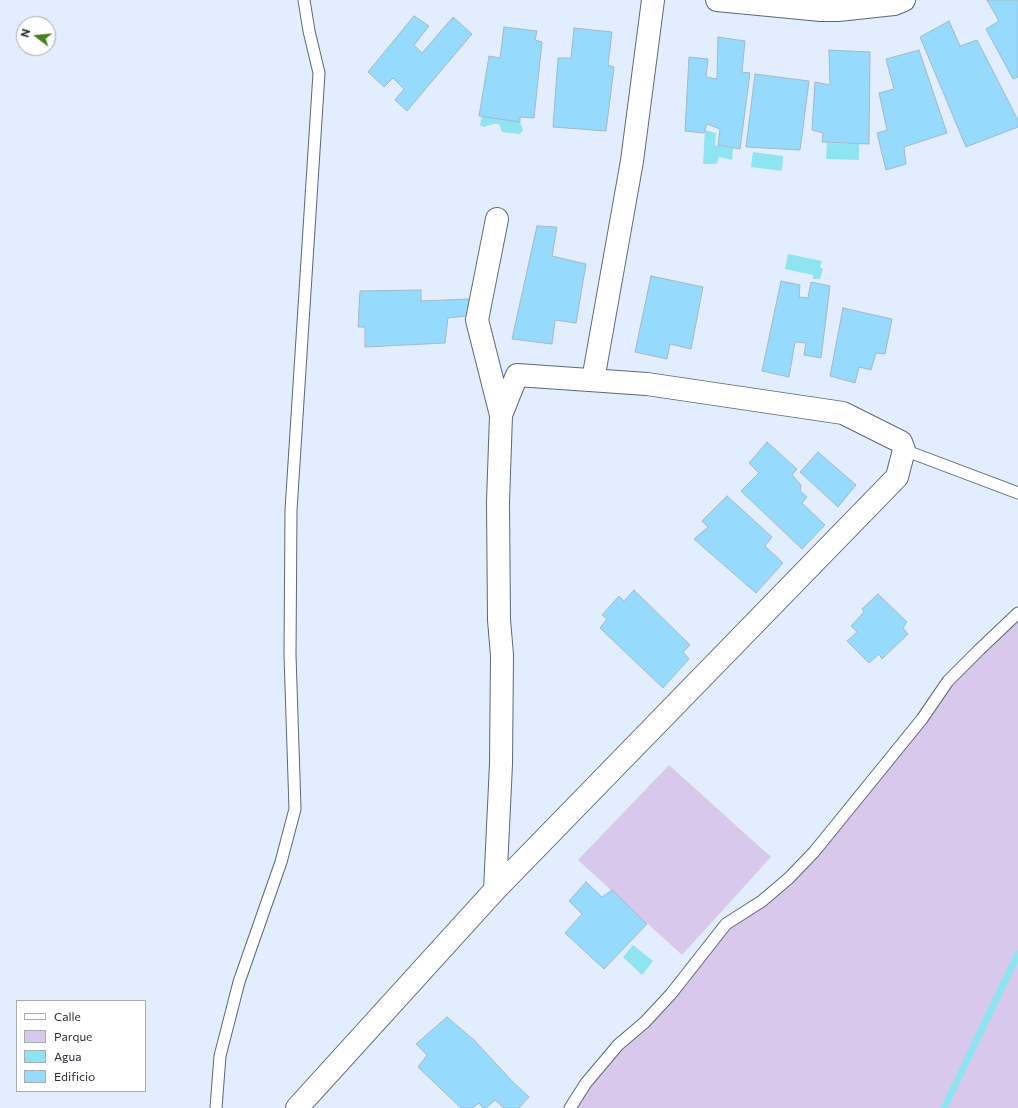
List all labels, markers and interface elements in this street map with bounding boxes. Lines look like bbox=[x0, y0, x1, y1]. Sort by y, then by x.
north arrow bbox=[16, 16, 56, 56]
text: N bbox=[18, 27, 32, 39]
legend bbox=[16, 1000, 146, 1092]
text: Calle bbox=[54, 1009, 81, 1023]
text: Parque bbox=[54, 1029, 92, 1043]
text: Agua bbox=[54, 1049, 82, 1063]
text: Edificio bbox=[54, 1069, 95, 1083]

